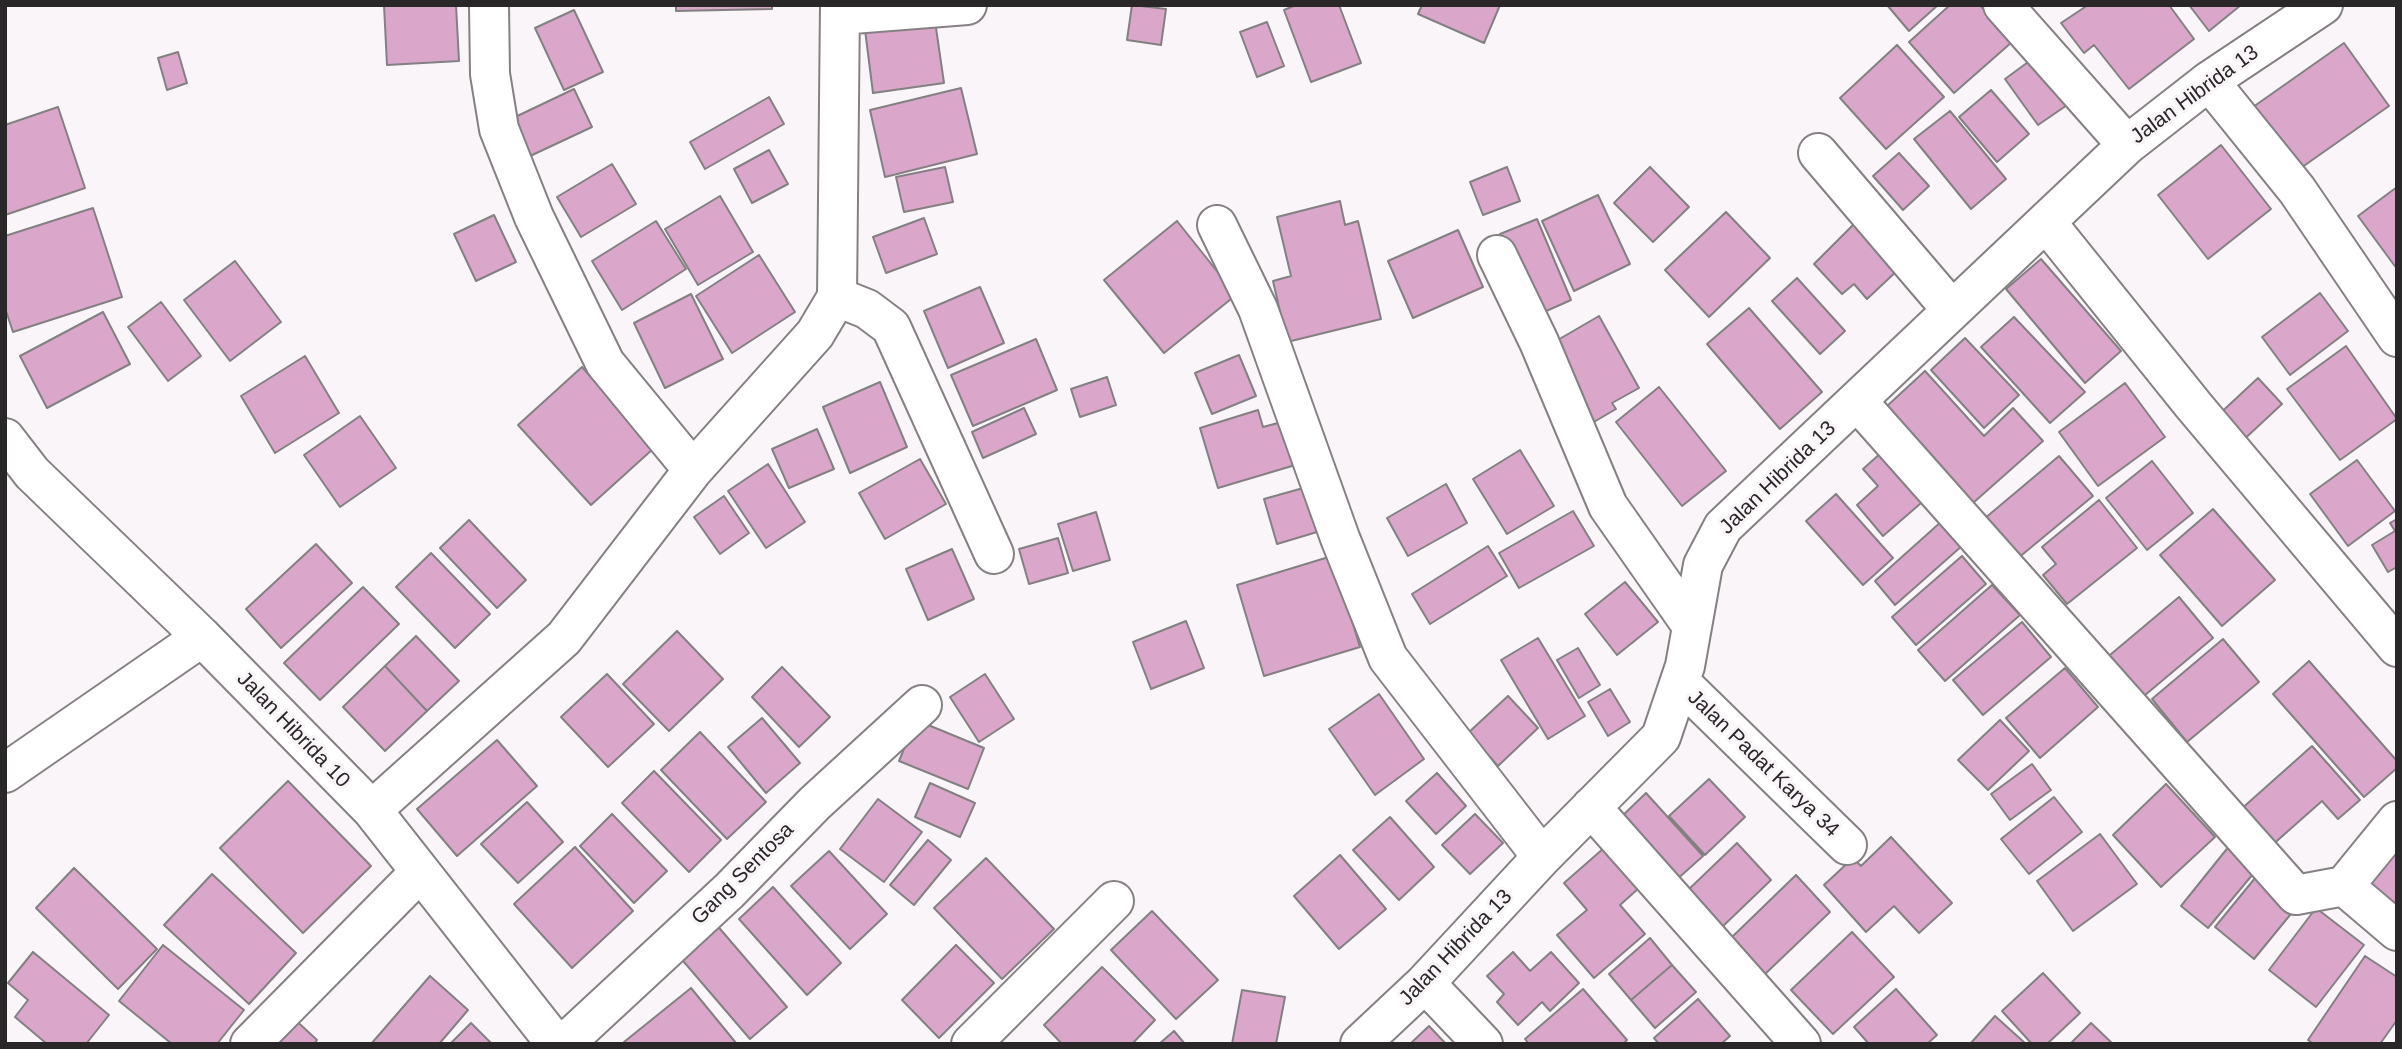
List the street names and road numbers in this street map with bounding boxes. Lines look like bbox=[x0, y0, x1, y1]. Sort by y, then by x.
street label: Jalan Hibrida 13 bbox=[2126, 40, 2264, 150]
street label: Jalan Hibrida 13 bbox=[1715, 416, 1841, 540]
street label: Jalan Hibrida 10 bbox=[231, 667, 355, 793]
street label: Jalan Padat Karya 34 bbox=[1682, 685, 1844, 843]
street label: Gang Sentosa bbox=[687, 818, 799, 930]
street label: Jalan Hibrida 13 bbox=[1394, 885, 1518, 1011]

